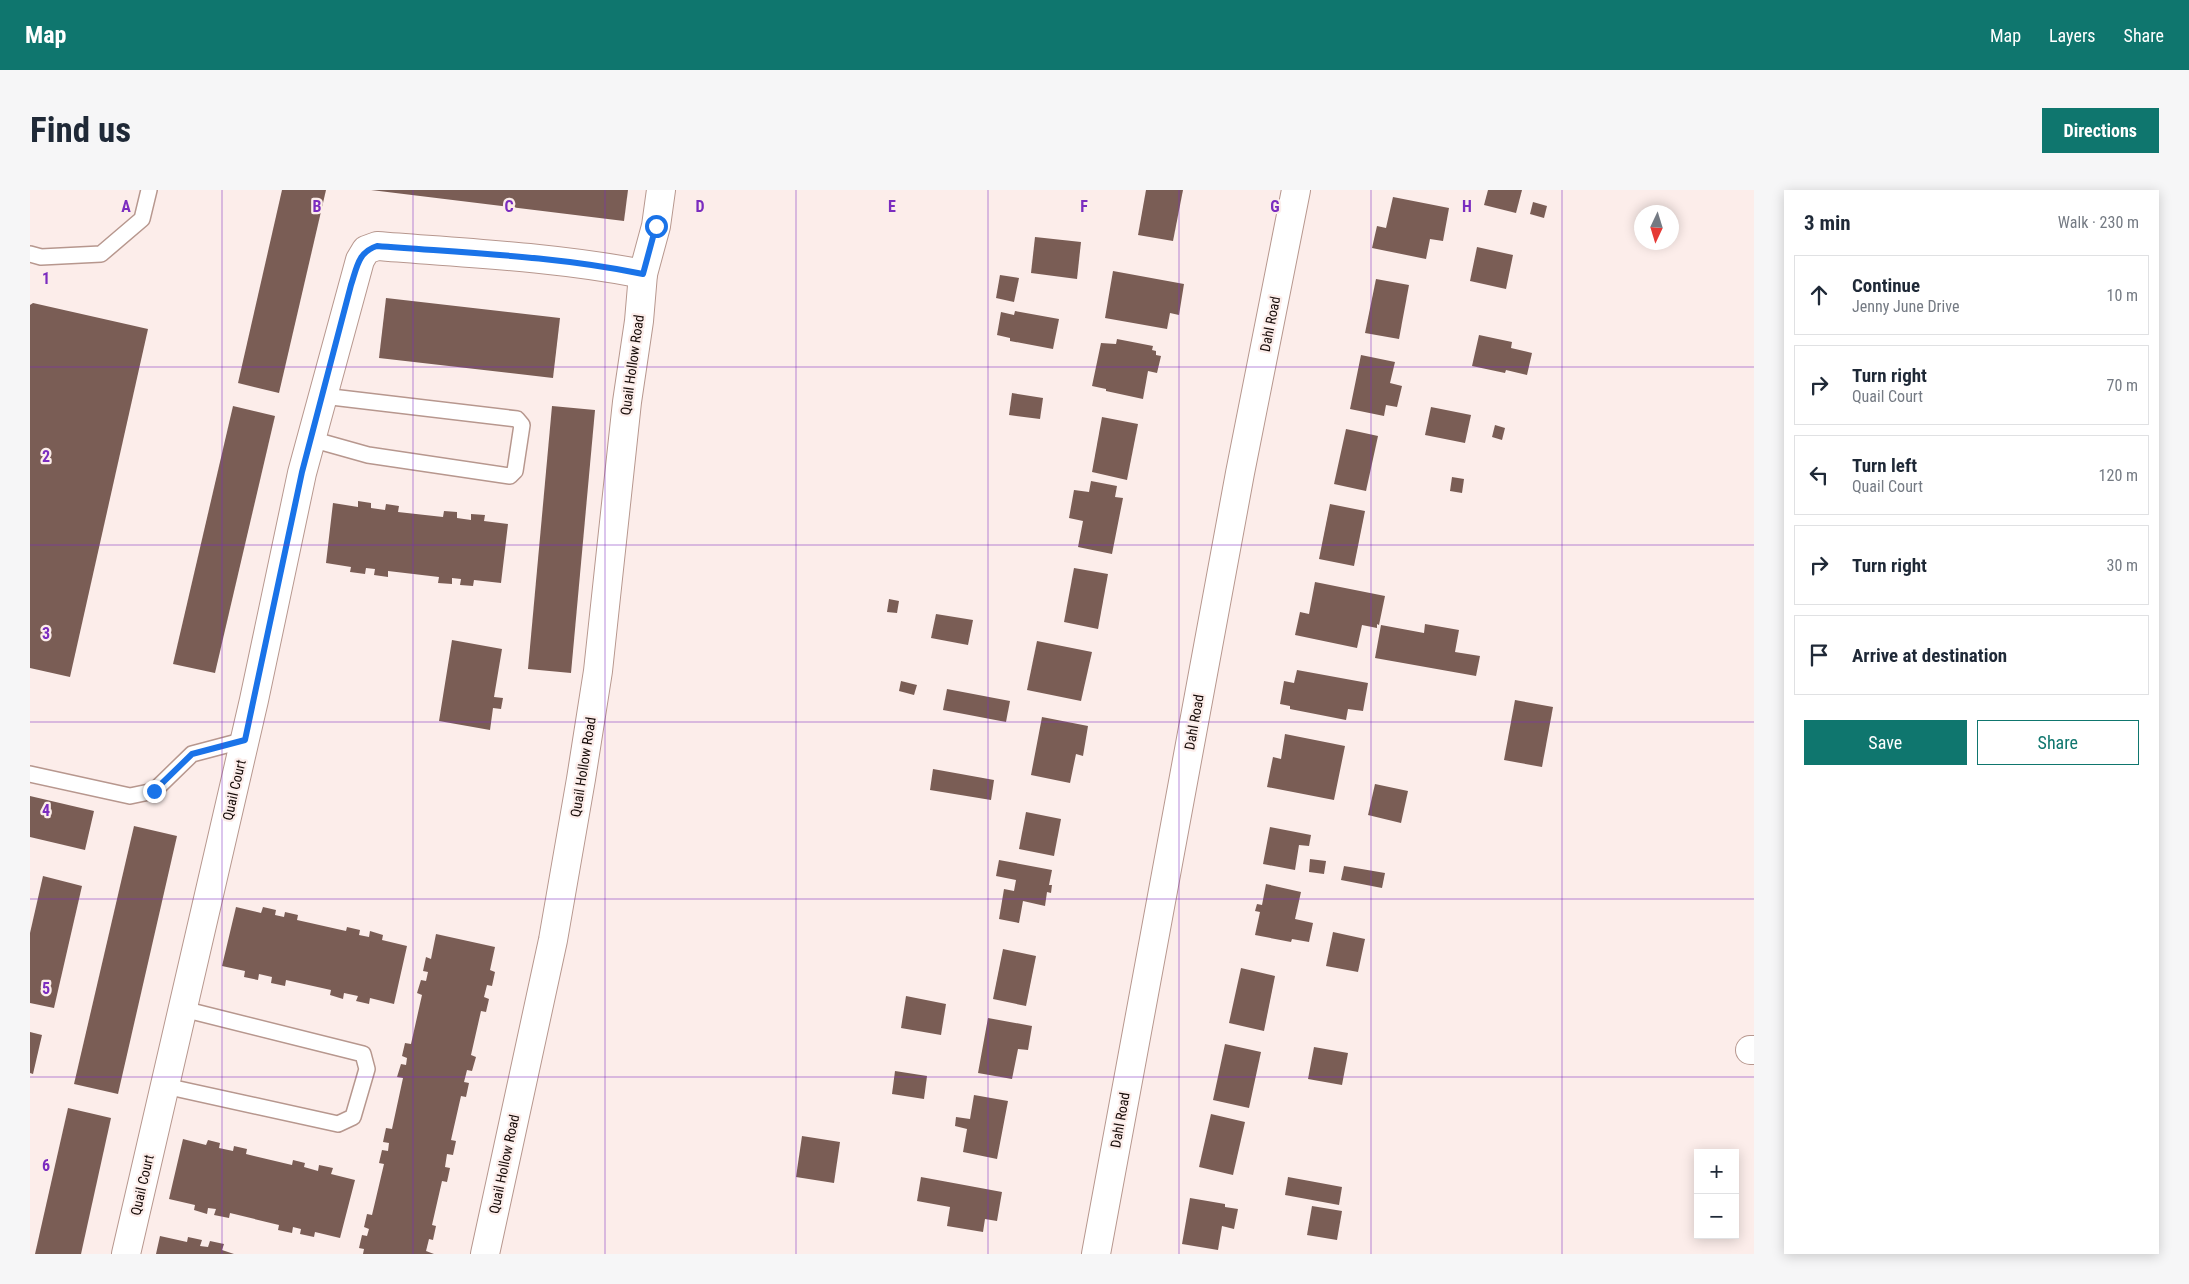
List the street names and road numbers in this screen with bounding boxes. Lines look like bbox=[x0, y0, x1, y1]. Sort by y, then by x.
street label: Dahl Road bbox=[1257, 295, 1283, 353]
street label: Quail Hollow Road bbox=[617, 314, 647, 416]
street label: Dahl Road bbox=[1181, 693, 1207, 751]
street label: Quail Hollow Road bbox=[567, 716, 599, 818]
street label: Quail Court bbox=[219, 758, 249, 822]
street label: Dahl Road bbox=[1107, 1091, 1133, 1149]
street label: Quail Hollow Road bbox=[486, 1113, 522, 1215]
street label: Quail Court bbox=[127, 1153, 157, 1217]

